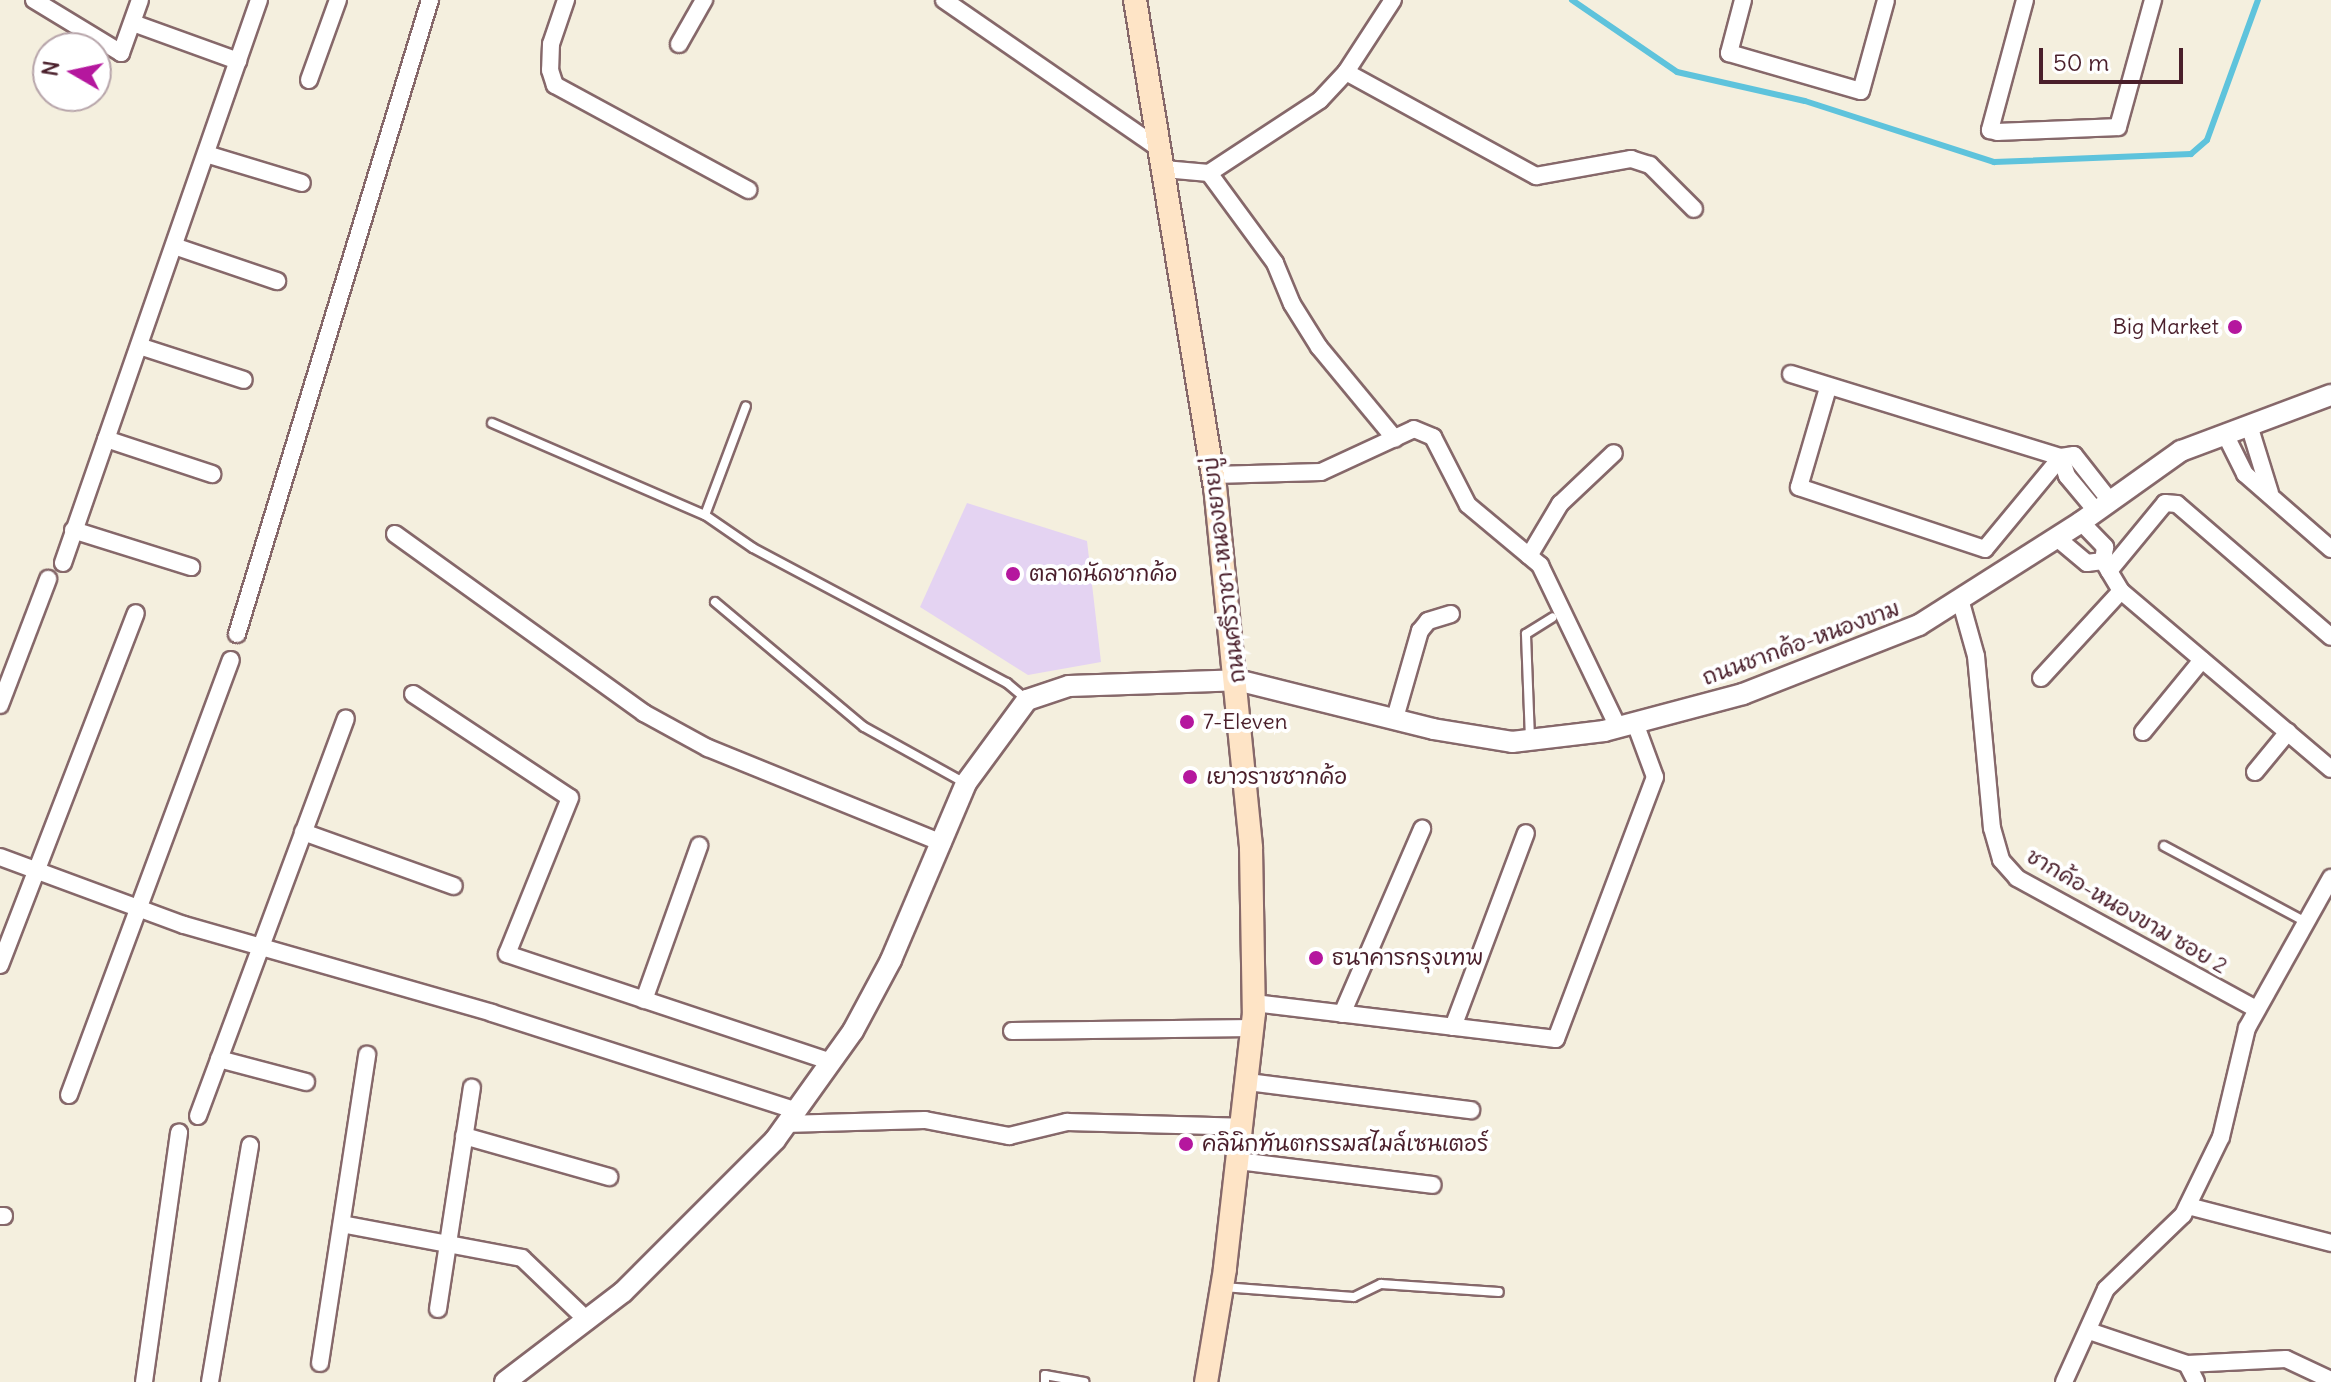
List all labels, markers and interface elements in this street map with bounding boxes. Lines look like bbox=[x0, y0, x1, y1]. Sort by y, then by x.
north arrow bbox=[32, 32, 112, 112]
scale bar bbox=[2043, 32, 2187, 82]
text: 50 m bbox=[2053, 47, 2109, 77]
text: N bbox=[35, 59, 65, 78]
place label: Big Market bbox=[2113, 314, 2219, 340]
marker: Big Market bbox=[2226, 318, 2244, 336]
street label: ถนนศรีราชา-หนองยายบู่ bbox=[1197, 455, 1251, 685]
place label: ตลาดนัดชากค้อ bbox=[1029, 561, 1177, 587]
marker: ตลาดนัดชากค้อ bbox=[1004, 565, 1022, 583]
street label: ถนนชากค้อ-หนองขาม bbox=[1699, 595, 1903, 691]
place label: 7-Eleven bbox=[1203, 709, 1287, 735]
marker: 7-Eleven bbox=[1178, 713, 1196, 731]
place label: เยาวราชชากค้อ bbox=[1206, 764, 1347, 790]
marker: เยาวราชชากค้อ bbox=[1181, 768, 1199, 786]
street label: ชากค้อ-หนองขาม ซอย 2 bbox=[2022, 843, 2232, 979]
place label: ธนาคารกรุงเทพ bbox=[1332, 945, 1483, 971]
marker: ธนาคารกรุงเทพ bbox=[1307, 949, 1325, 967]
place label: คลินิกทันตกรรมสไมล์เซนเตอร์ bbox=[1202, 1131, 1489, 1157]
marker: คลินิกทันตกรรมสไมล์เซนเตอร์ bbox=[1177, 1135, 1195, 1153]

